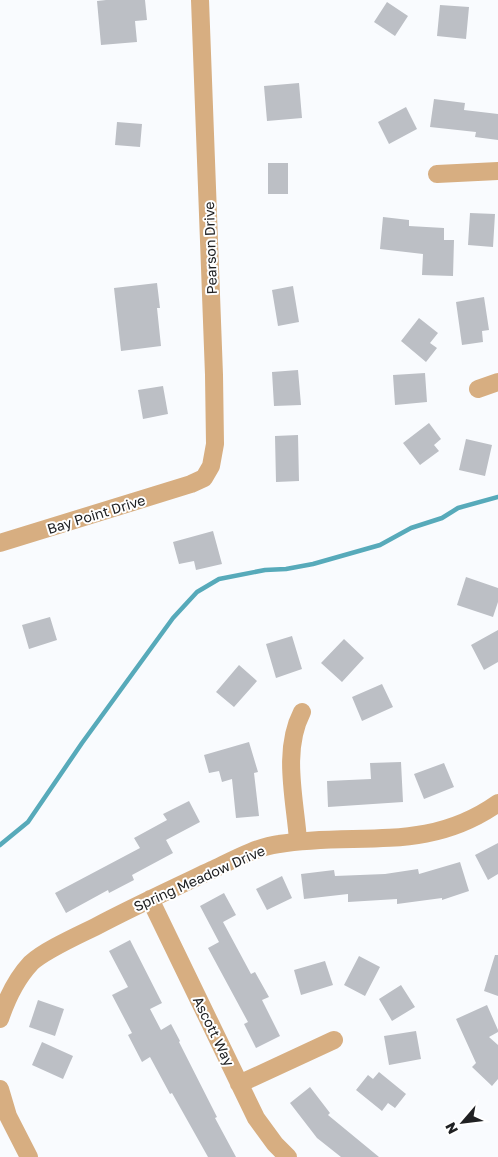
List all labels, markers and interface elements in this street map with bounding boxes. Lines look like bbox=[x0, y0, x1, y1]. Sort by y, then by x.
street label: Pearson Drive bbox=[200, 201, 220, 295]
street label: Bay Point Drive bbox=[45, 491, 147, 537]
street label: Spring Meadow Drive bbox=[131, 841, 267, 915]
street label: Ascott Way bbox=[190, 993, 238, 1069]
north arrow bbox=[438, 1097, 488, 1147]
text: N bbox=[441, 1120, 461, 1137]

